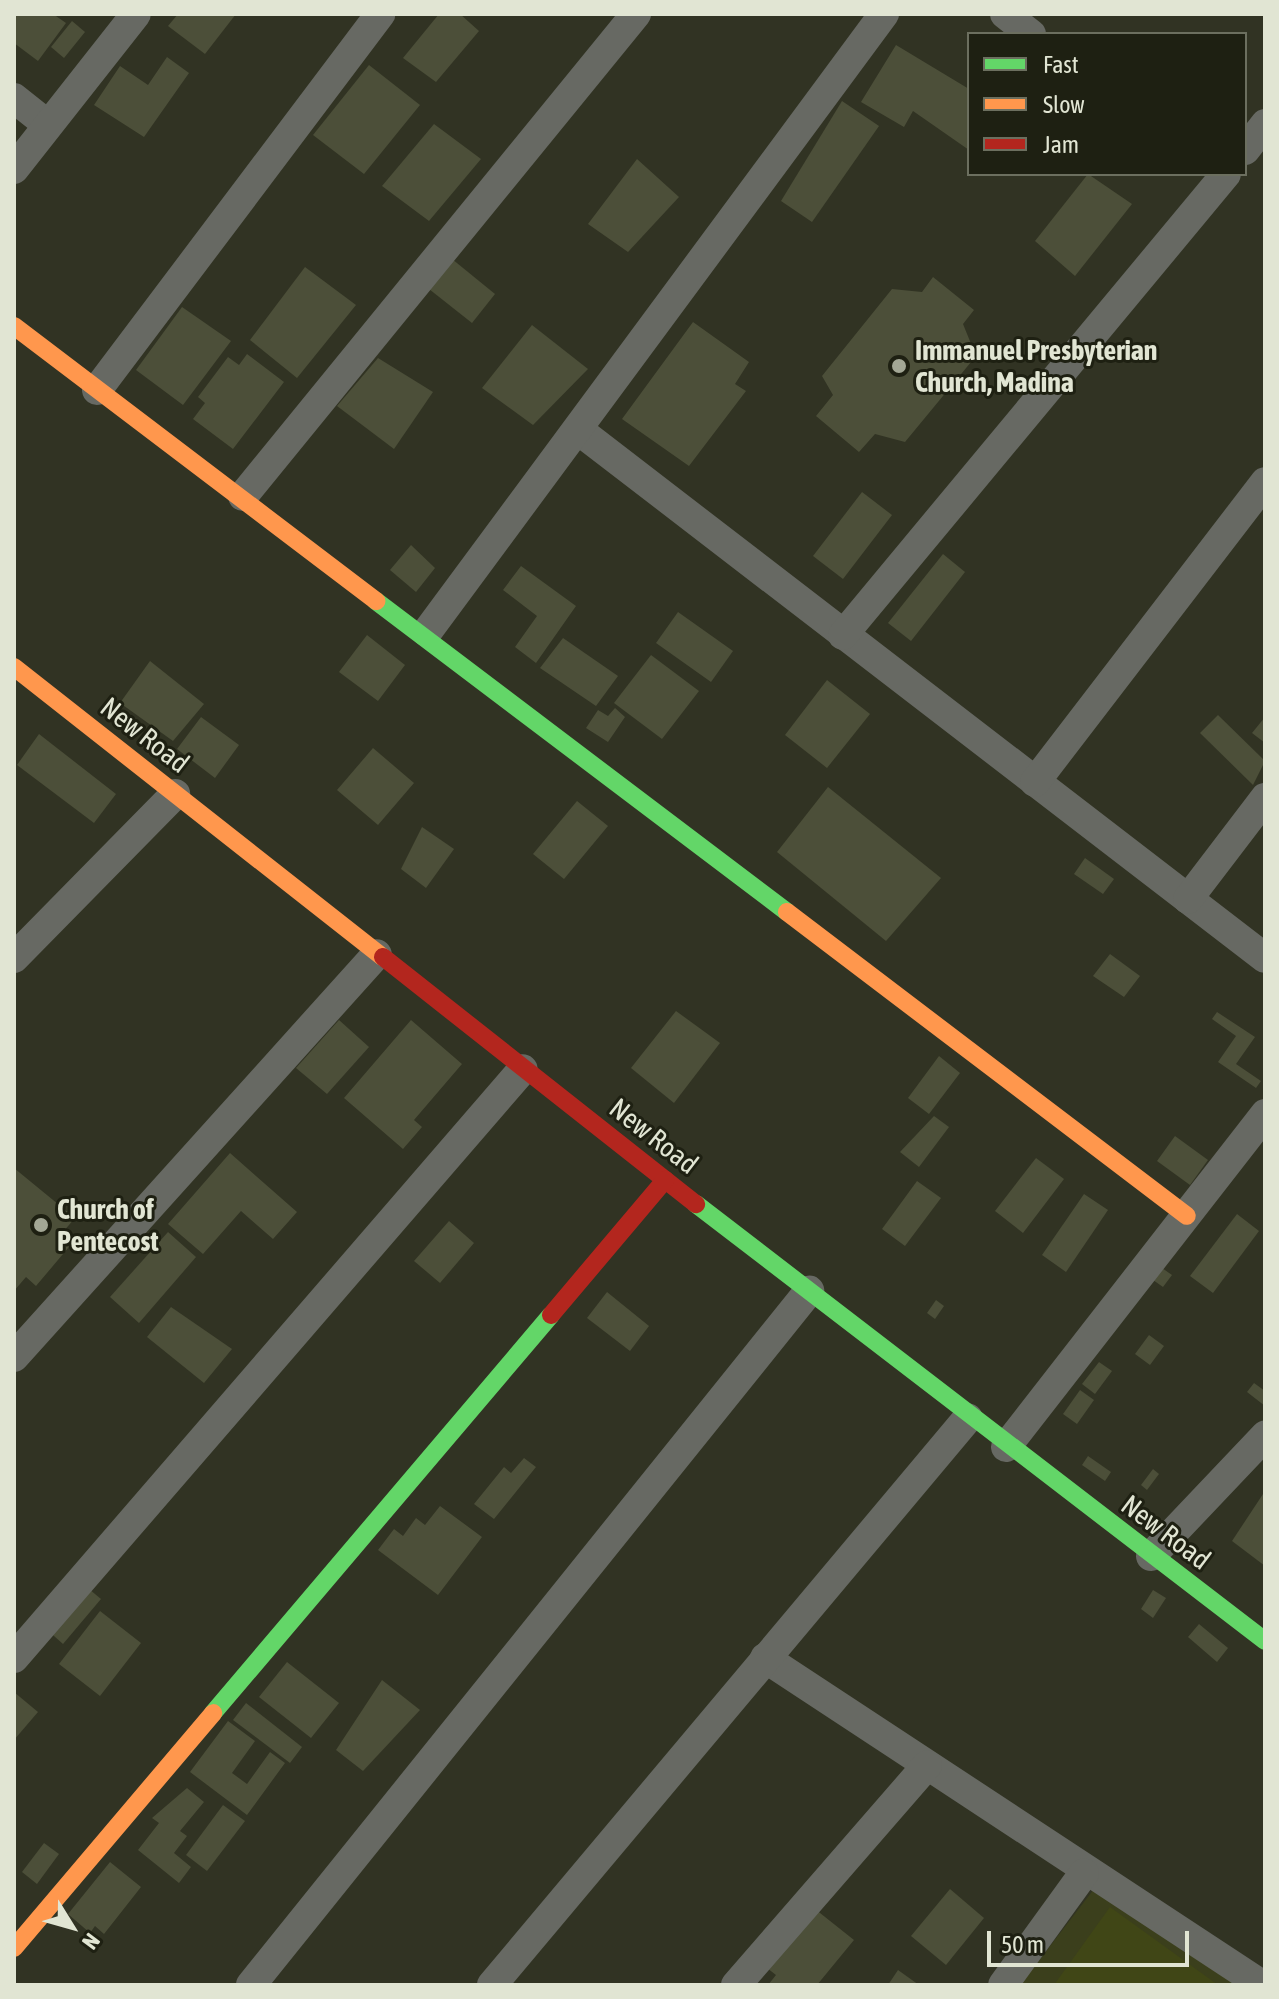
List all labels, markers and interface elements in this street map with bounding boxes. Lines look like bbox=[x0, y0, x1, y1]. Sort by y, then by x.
legend bbox=[967, 32, 1247, 176]
text: Fast bbox=[1043, 51, 1079, 78]
text: Slow bbox=[1043, 91, 1085, 118]
text: Jam bbox=[1043, 131, 1079, 158]
place label: Immanuel Presbyterian Church, Madina bbox=[915, 333, 1157, 399]
marker: Immanuel Presbyterian Church, Madina bbox=[890, 357, 908, 375]
street label: New Road bbox=[94, 690, 196, 780]
street label: New Road bbox=[603, 1091, 705, 1181]
place label: Church of Pentecost bbox=[57, 1192, 159, 1258]
marker: Church of Pentecost bbox=[32, 1216, 50, 1234]
street label: New Road bbox=[1115, 1488, 1217, 1576]
north arrow bbox=[32, 1887, 112, 1967]
scale bar bbox=[991, 1915, 1193, 1965]
text: N bbox=[77, 1928, 105, 1954]
text: 50 m bbox=[1001, 1931, 1044, 1958]

